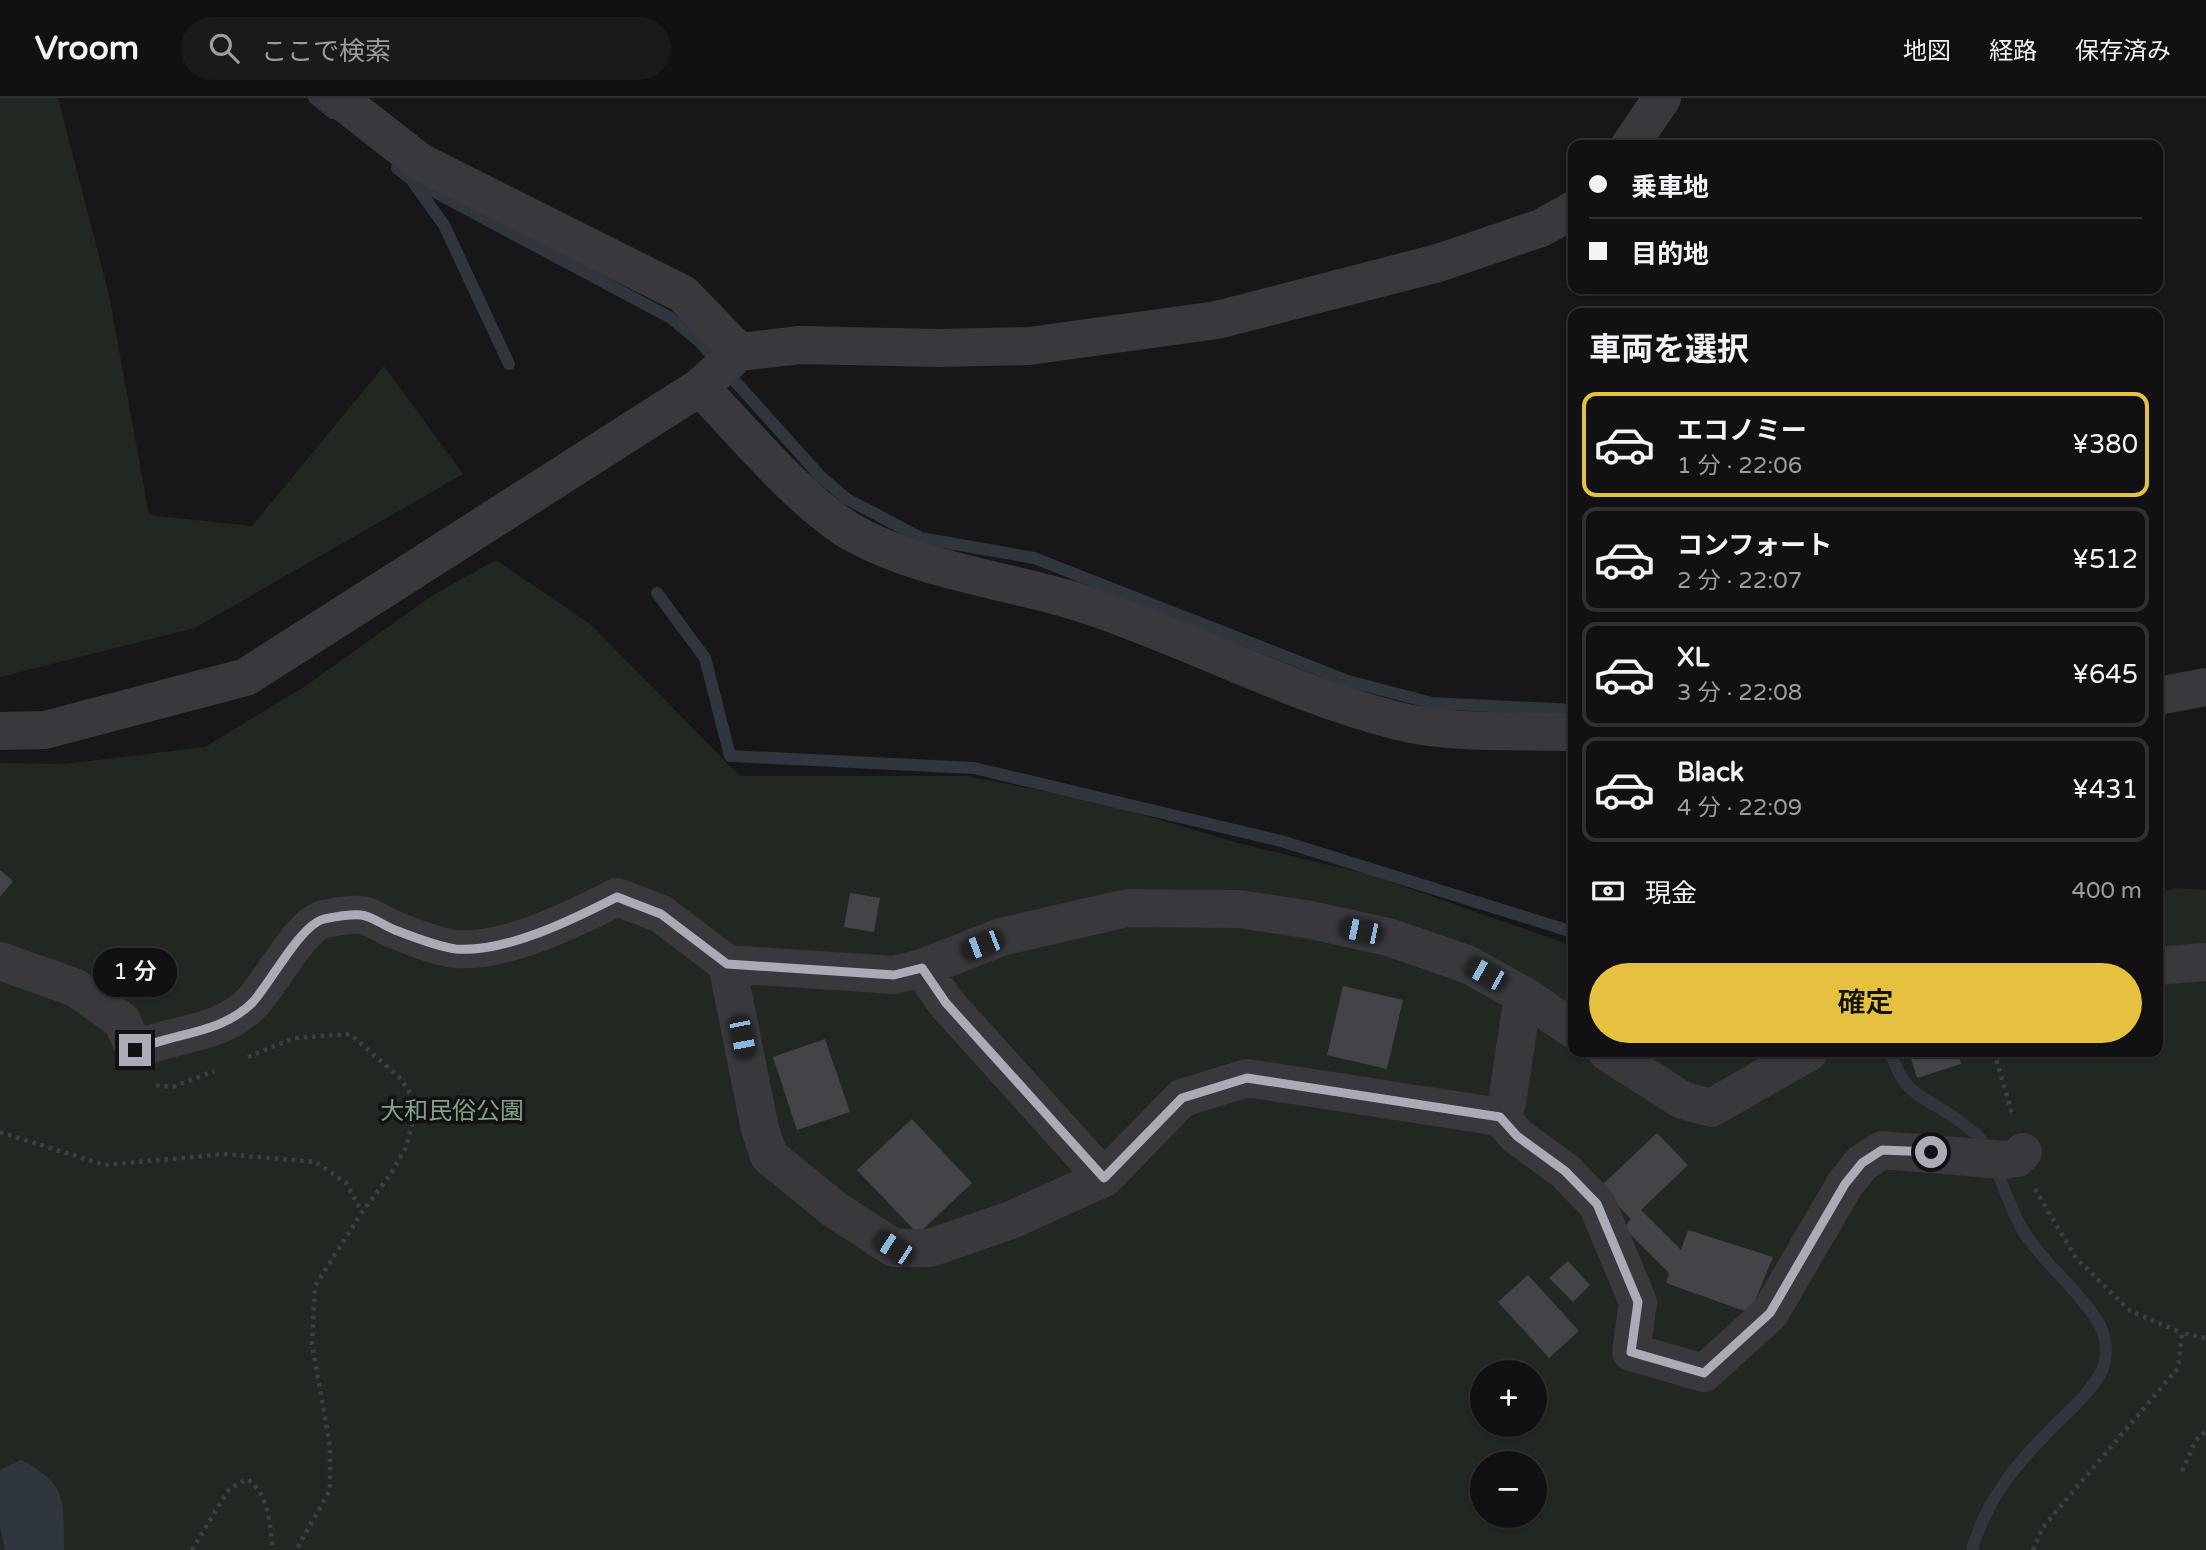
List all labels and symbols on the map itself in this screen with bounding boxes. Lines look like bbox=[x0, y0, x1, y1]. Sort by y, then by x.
car bbox=[1339, 916, 1384, 946]
car bbox=[959, 928, 1006, 962]
callout: 1 分 bbox=[93, 948, 177, 998]
car bbox=[1463, 955, 1510, 993]
car bbox=[728, 1014, 757, 1060]
route end bbox=[119, 1034, 151, 1066]
park label: 大和民俗公園 bbox=[380, 1097, 524, 1126]
route start bbox=[1915, 1136, 1947, 1168]
car bbox=[871, 1228, 918, 1268]

